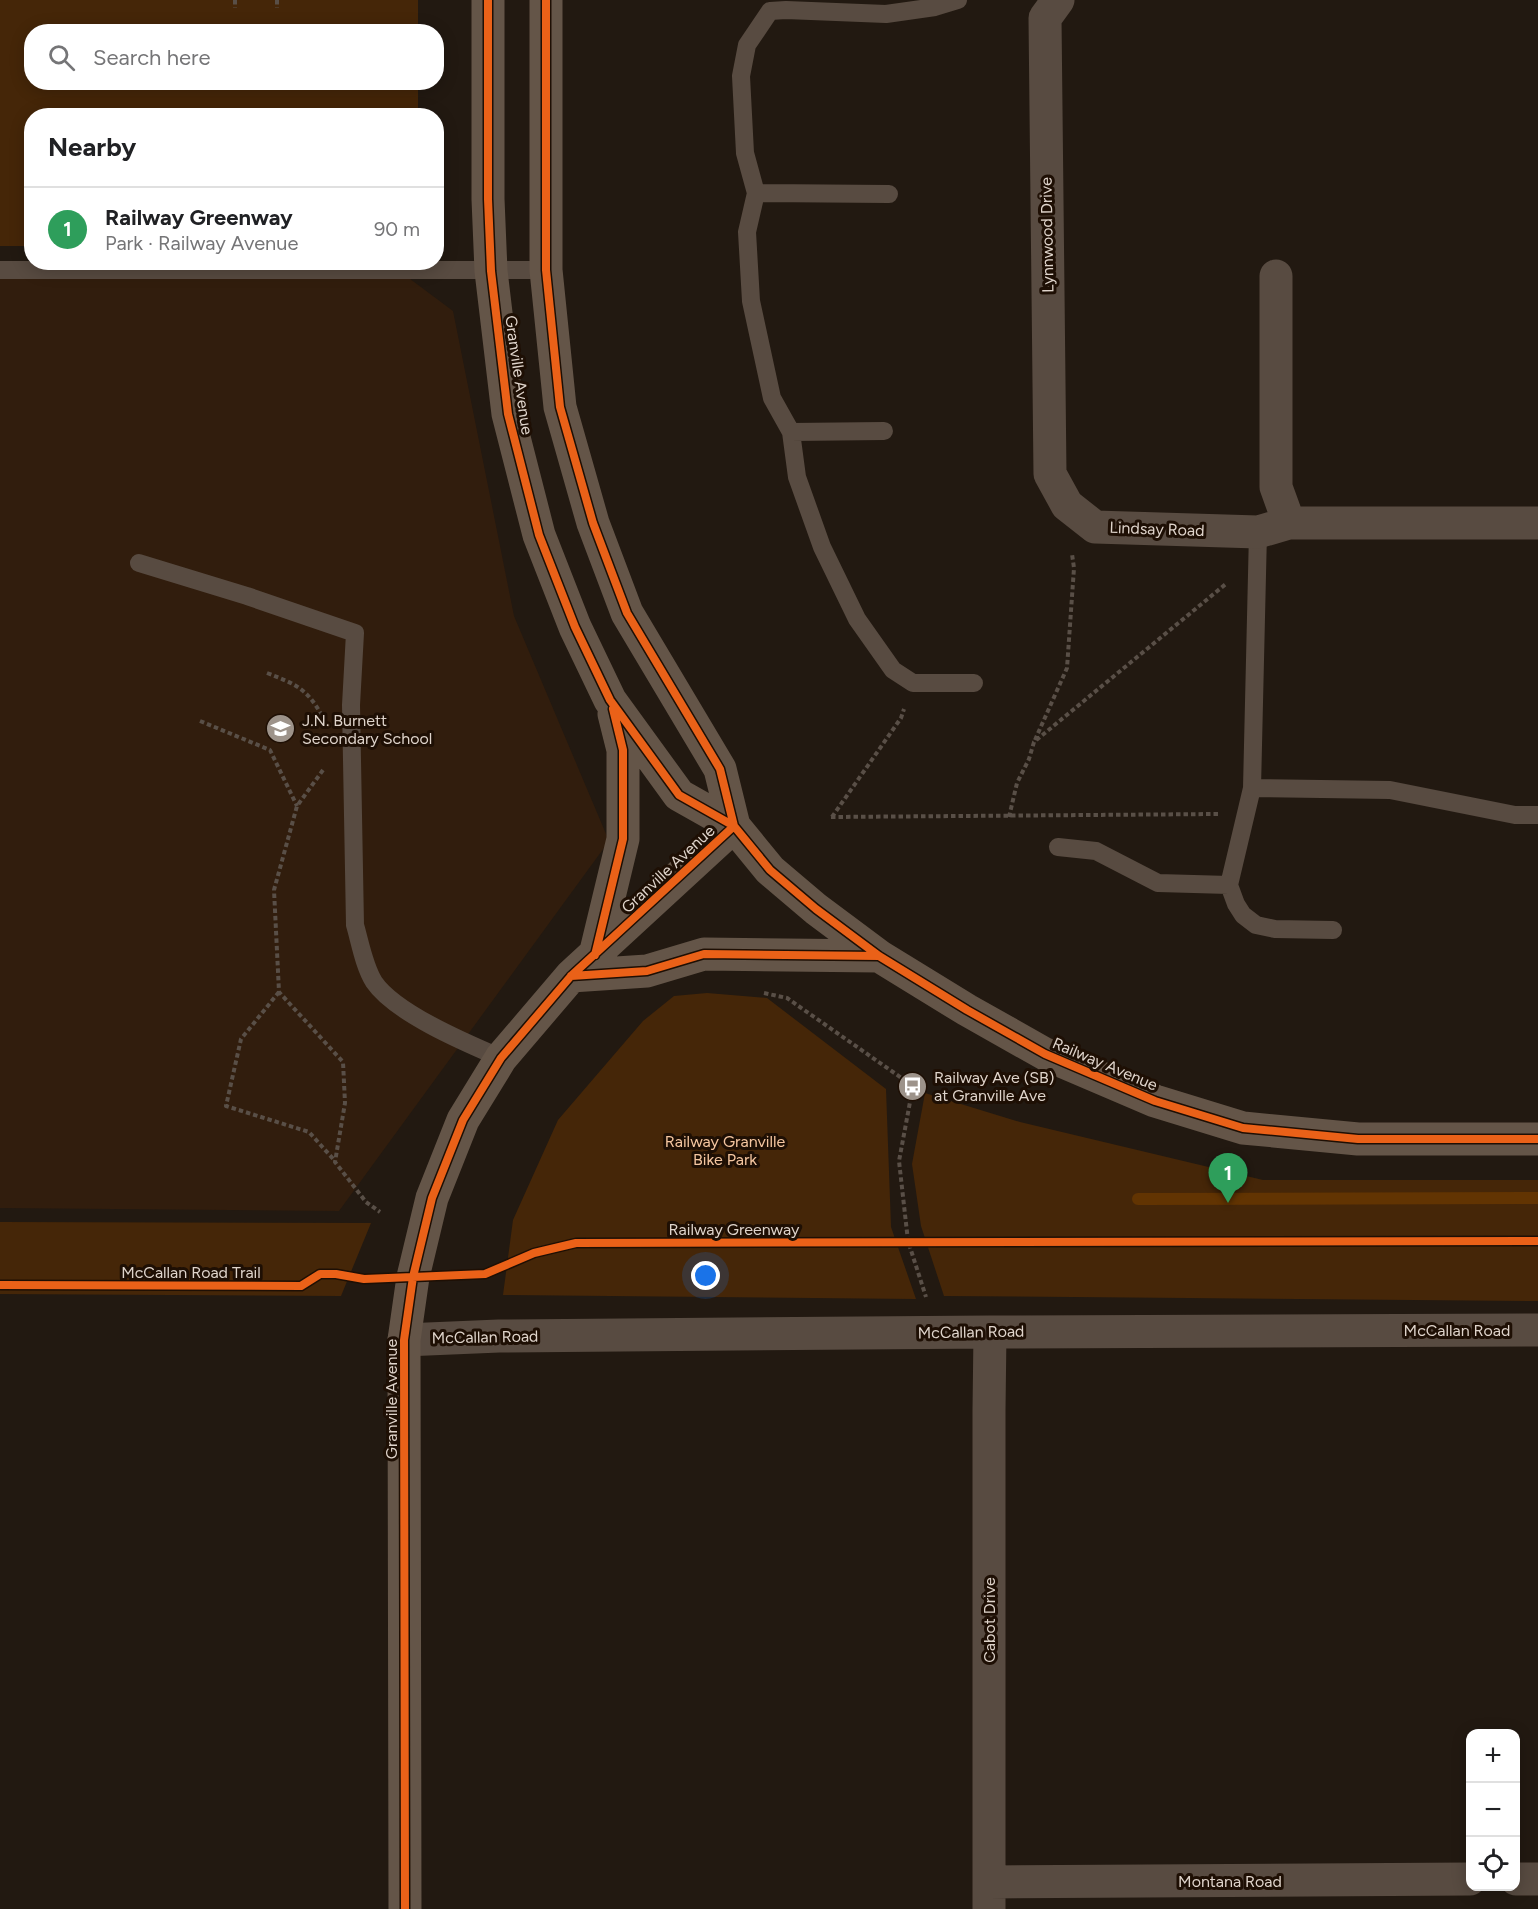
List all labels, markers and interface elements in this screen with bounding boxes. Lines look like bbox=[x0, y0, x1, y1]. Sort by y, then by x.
search box bbox=[24, 24, 444, 90]
icon: search bbox=[45, 41, 78, 74]
text: Search here bbox=[93, 44, 211, 71]
text: Nearby bbox=[48, 131, 136, 163]
street label: Lynnwood Drive bbox=[1036, 177, 1058, 293]
text: Railway Greenway bbox=[105, 204, 293, 231]
text: 1 bbox=[63, 217, 72, 241]
text: 90 m bbox=[374, 217, 420, 241]
text: Park · Railway Avenue bbox=[105, 231, 298, 255]
street label: Granville Avenue bbox=[501, 314, 537, 436]
street label: Lindsay Road bbox=[1109, 518, 1205, 540]
place label: J.N. Burnett Secondary School bbox=[302, 711, 432, 748]
school or university icon: J.N. Burnett Secondary School bbox=[265, 713, 297, 745]
street label: Granville Avenue bbox=[617, 821, 719, 917]
street label: Railway Avenue bbox=[1050, 1033, 1161, 1095]
place label: Railway Ave (SB) at Granville Ave bbox=[934, 1068, 1055, 1105]
bus stop icon: Railway Ave (SB) at Granville Ave bbox=[897, 1070, 929, 1102]
park label: Railway Granville Bike Park bbox=[665, 1132, 786, 1169]
pin: 1 bbox=[1208, 1154, 1248, 1203]
street label: Railway Greenway bbox=[669, 1220, 800, 1239]
your location bbox=[691, 1261, 720, 1290]
street label: McCallan Road Trail bbox=[121, 1263, 261, 1282]
street label: McCallan Road bbox=[1404, 1321, 1510, 1340]
street label: McCallan Road bbox=[917, 1322, 1025, 1342]
street label: McCallan Road bbox=[431, 1327, 539, 1347]
street label: Granville Avenue bbox=[382, 1339, 401, 1459]
street label: Cabot Drive bbox=[980, 1577, 999, 1663]
map controls bbox=[1466, 1729, 1520, 1891]
button: + bbox=[1466, 1729, 1520, 1783]
button: − bbox=[1466, 1783, 1520, 1837]
button: locate bbox=[1466, 1837, 1520, 1891]
street label: Montana Road bbox=[1178, 1872, 1282, 1891]

